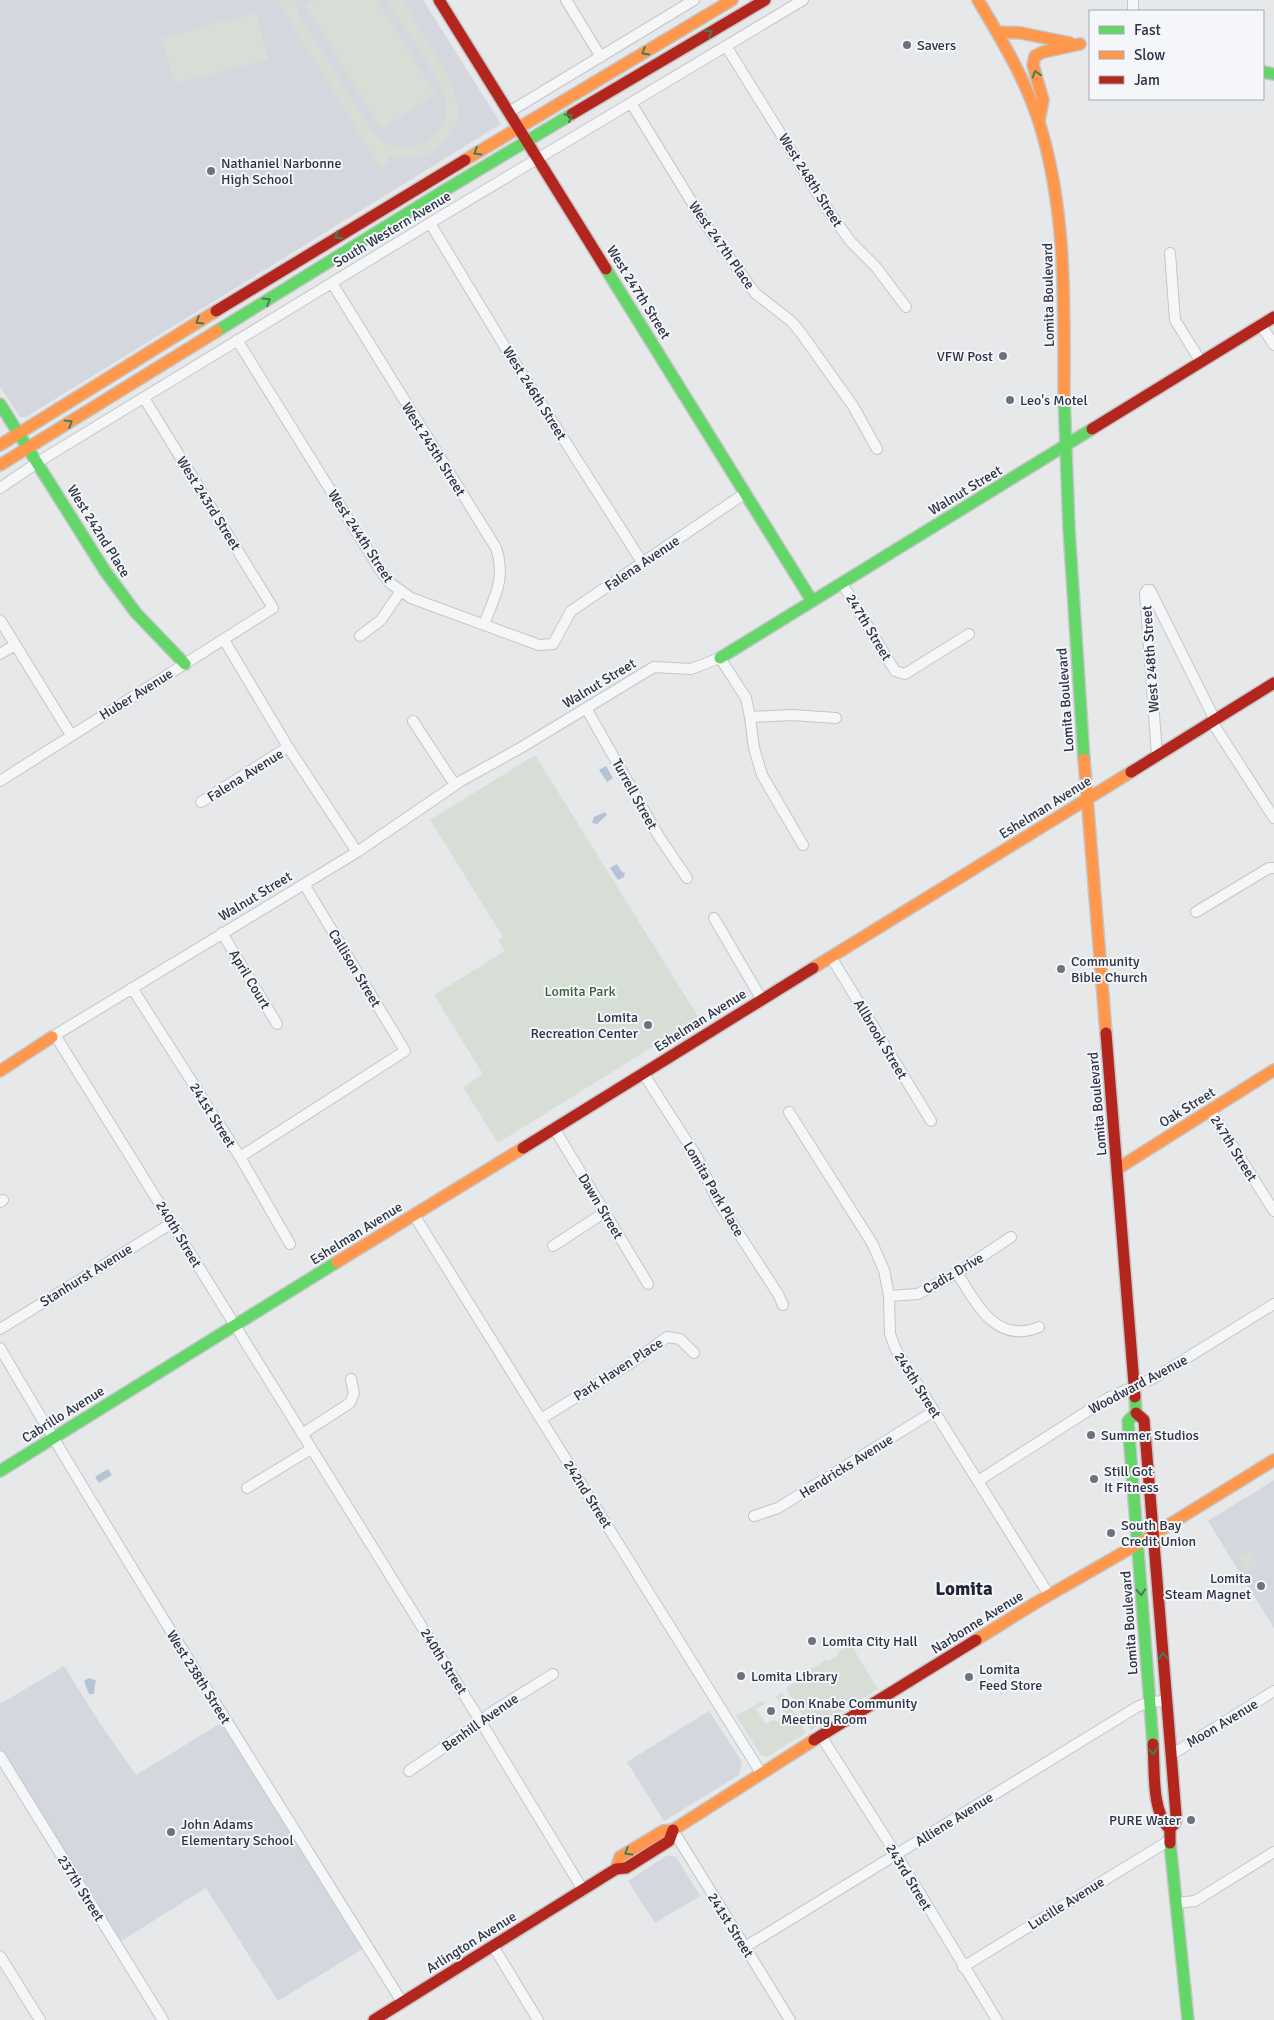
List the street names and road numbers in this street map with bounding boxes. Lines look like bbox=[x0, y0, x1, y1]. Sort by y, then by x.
street label: West 248th Street bbox=[775, 130, 846, 230]
street label: South Western Avenue bbox=[330, 188, 454, 271]
street label: West 247th Place bbox=[685, 198, 758, 293]
street label: West 247th Street bbox=[603, 242, 674, 342]
street label: Lomita Boulevard bbox=[1039, 243, 1058, 347]
street label: West 246th Street bbox=[499, 343, 570, 443]
street label: West 245th Street bbox=[398, 399, 469, 499]
street label: West 243rd Street bbox=[173, 453, 244, 553]
street label: Walnut Street bbox=[926, 462, 1005, 519]
street label: West 242nd Place bbox=[63, 482, 134, 581]
street label: West 244th Street bbox=[324, 487, 397, 586]
street label: Falena Avenue bbox=[602, 532, 683, 595]
street label: 247th Street bbox=[842, 591, 895, 664]
street label: West 248th Street bbox=[1138, 605, 1163, 713]
street label: Lomita Boulevard bbox=[1053, 647, 1078, 753]
street label: Walnut Street bbox=[560, 655, 639, 712]
street label: Huber Avenue bbox=[96, 665, 176, 724]
street label: Falena Avenue bbox=[204, 745, 286, 806]
street label: Turrell Street bbox=[608, 756, 661, 833]
street label: Eshelman Avenue bbox=[996, 772, 1095, 843]
street label: Walnut Street bbox=[216, 868, 295, 925]
street label: Callison Street bbox=[325, 926, 385, 1010]
street label: April Court bbox=[225, 947, 274, 1012]
street label: Eshelman Avenue bbox=[651, 985, 750, 1056]
street label: Allbrook Street bbox=[850, 996, 911, 1082]
street label: Lomita Boulevard bbox=[1084, 1051, 1111, 1157]
street label: 241st Street bbox=[186, 1080, 239, 1151]
street label: Oak Street bbox=[1156, 1084, 1218, 1131]
street label: 247th Street bbox=[1207, 1112, 1261, 1185]
street label: Lomita Park Place bbox=[679, 1139, 748, 1240]
street label: Dawn Street bbox=[574, 1171, 627, 1242]
street label: 240th Street bbox=[152, 1198, 205, 1271]
street label: Eshelman Avenue bbox=[307, 1198, 406, 1269]
street label: Stanhurst Avenue bbox=[37, 1240, 136, 1311]
street label: Cadiz Drive bbox=[920, 1249, 987, 1298]
street label: Park Haven Place bbox=[571, 1334, 666, 1405]
street label: 245th Street bbox=[891, 1349, 945, 1422]
street label: Woodward Avenue bbox=[1086, 1351, 1191, 1418]
street label: Cabrillo Avenue bbox=[19, 1382, 108, 1447]
street label: Hendricks Avenue bbox=[796, 1431, 896, 1502]
street label: 242nd Street bbox=[560, 1457, 615, 1532]
street label: Lomita Boulevard bbox=[1117, 1570, 1142, 1676]
street label: Narbonne Avenue bbox=[928, 1587, 1027, 1658]
street label: 240th Street bbox=[417, 1625, 471, 1698]
street label: West 238th Street bbox=[163, 1627, 234, 1727]
street label: Benhill Avenue bbox=[439, 1690, 522, 1755]
street label: Moon Avenue bbox=[1183, 1695, 1261, 1751]
street label: Alliene Avenue bbox=[912, 1789, 996, 1850]
street label: 243rd Street bbox=[882, 1841, 935, 1914]
street label: 237th Street bbox=[54, 1852, 108, 1925]
street label: Lucille Avenue bbox=[1025, 1873, 1108, 1934]
street label: 241st Street bbox=[704, 1890, 757, 1961]
street label: Arlington Avenue bbox=[423, 1908, 520, 1977]

